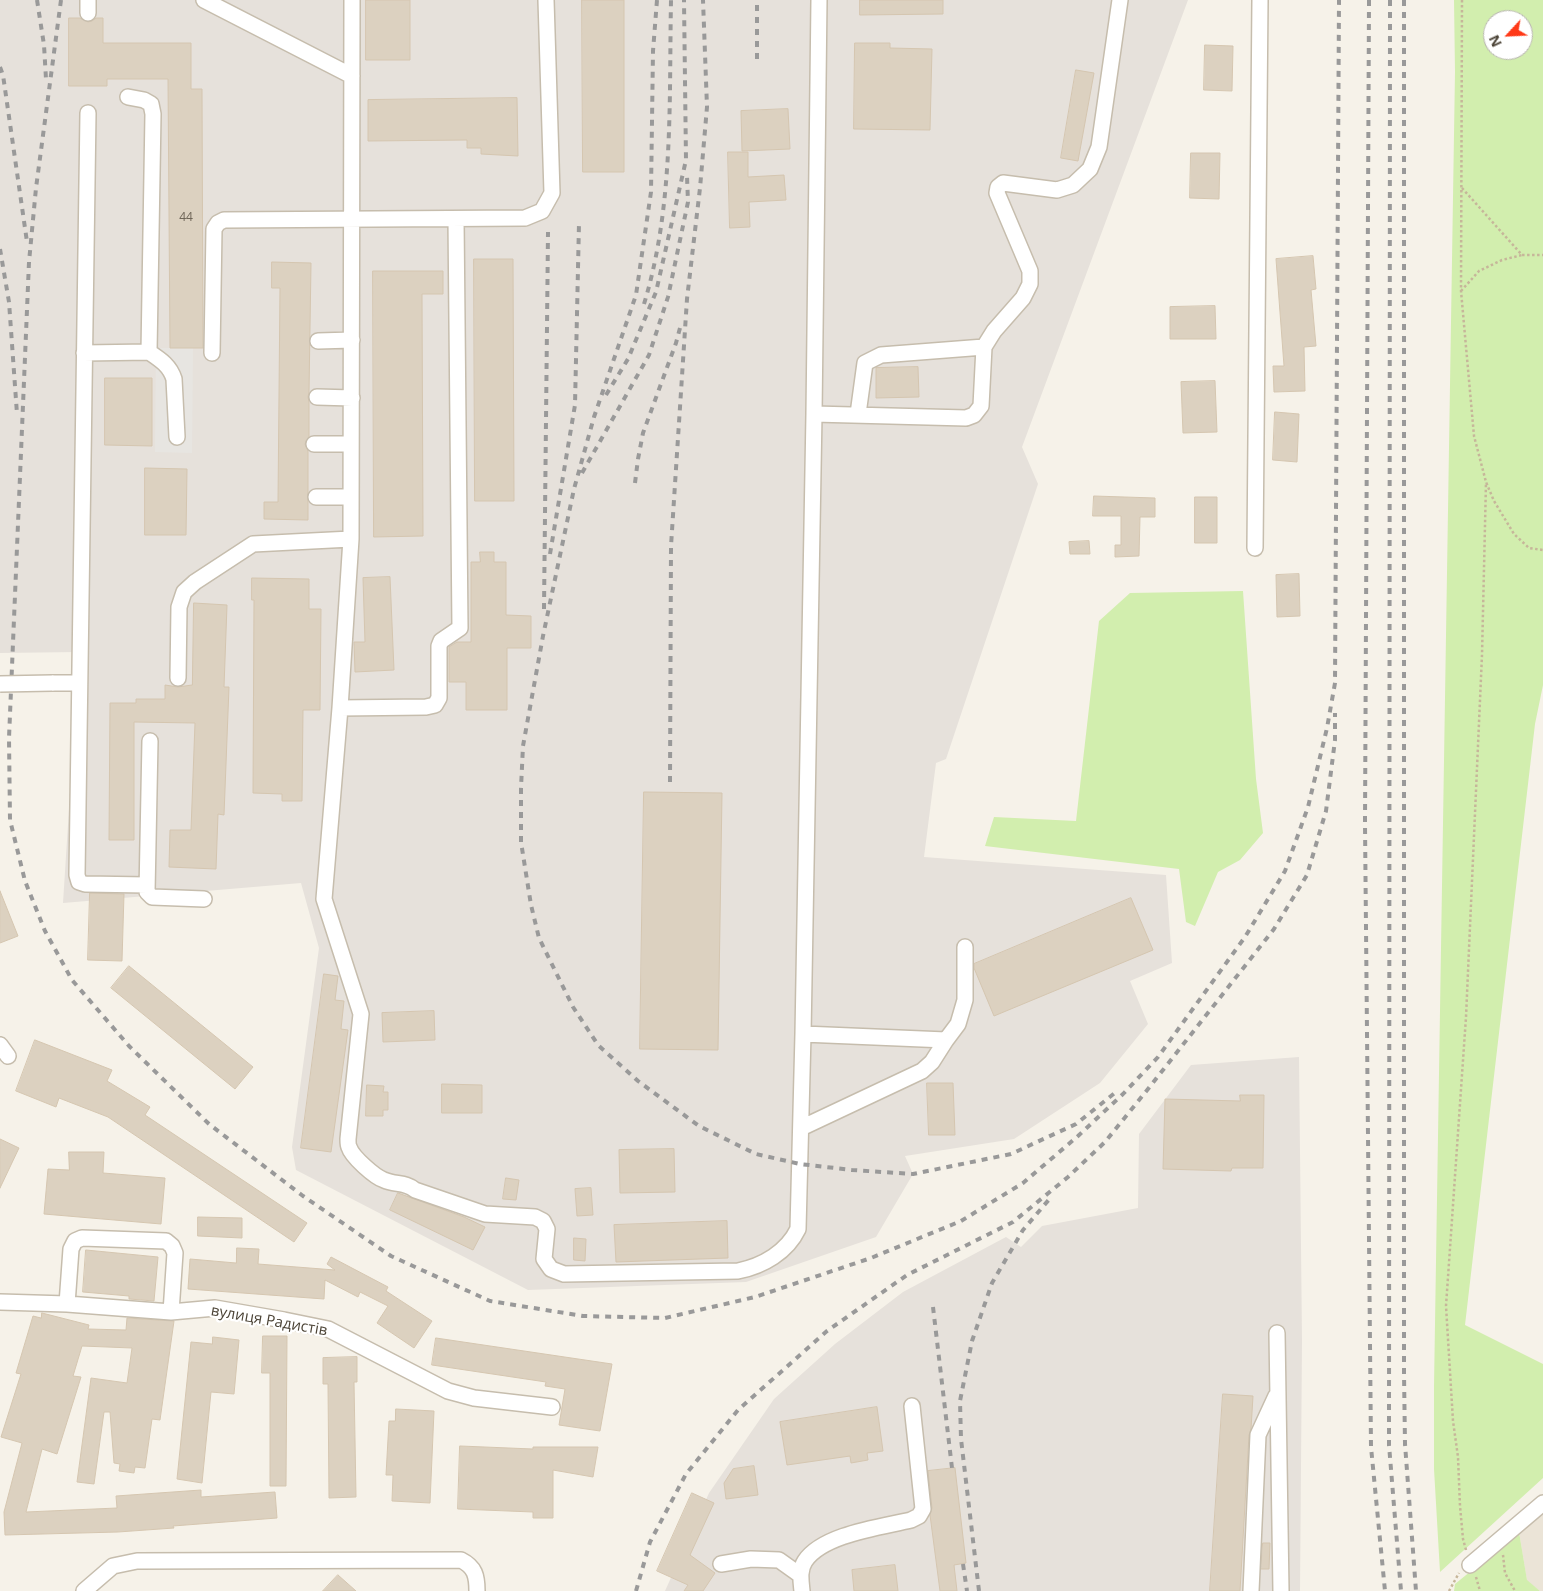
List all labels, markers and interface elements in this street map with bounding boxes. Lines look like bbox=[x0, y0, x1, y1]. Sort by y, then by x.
north arrow bbox=[1483, 10, 1533, 60]
text: N bbox=[1484, 32, 1506, 50]
house number: 44 bbox=[179, 211, 193, 225]
street label: вулиця Радистів bbox=[209, 1302, 329, 1340]

